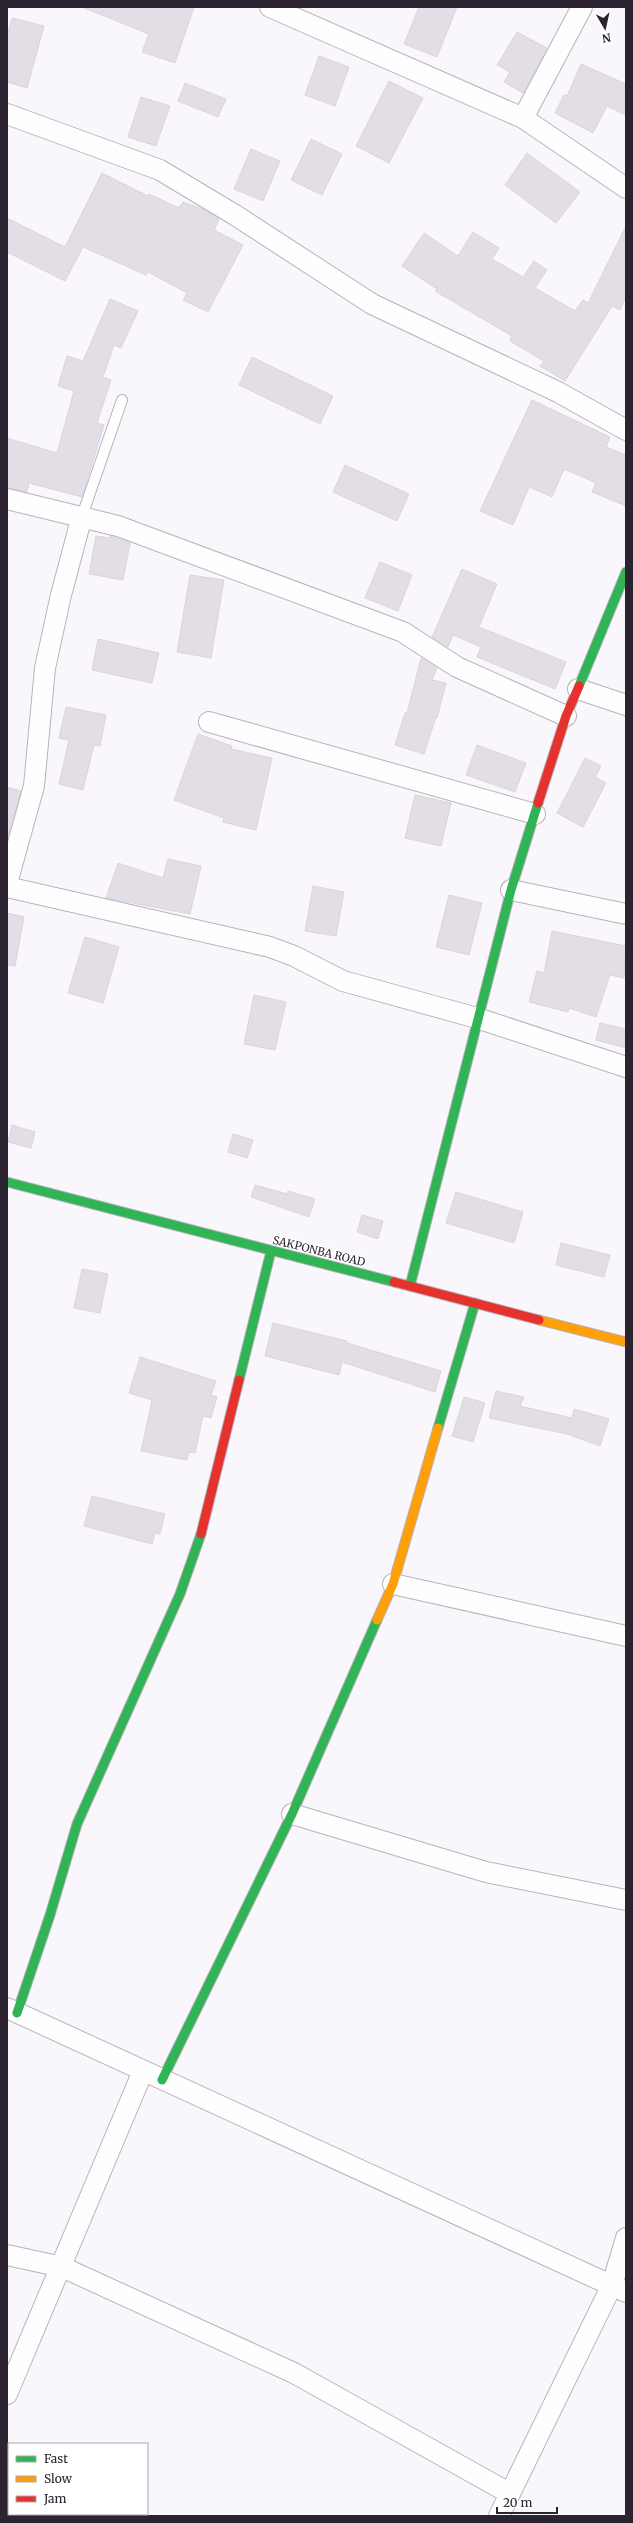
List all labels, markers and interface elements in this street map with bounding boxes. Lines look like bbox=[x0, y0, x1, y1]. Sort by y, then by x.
north arrow bbox=[585, 8, 625, 48]
text: N bbox=[601, 30, 612, 46]
street label: SAKPONBA ROAD bbox=[271, 1233, 367, 1269]
legend bbox=[8, 2443, 148, 2515]
text: Fast bbox=[44, 2451, 68, 2466]
text: Slow bbox=[44, 2471, 73, 2486]
scale bar bbox=[497, 2489, 557, 2515]
text: Jam bbox=[43, 2491, 67, 2506]
text: 20 m bbox=[503, 2495, 532, 2510]

